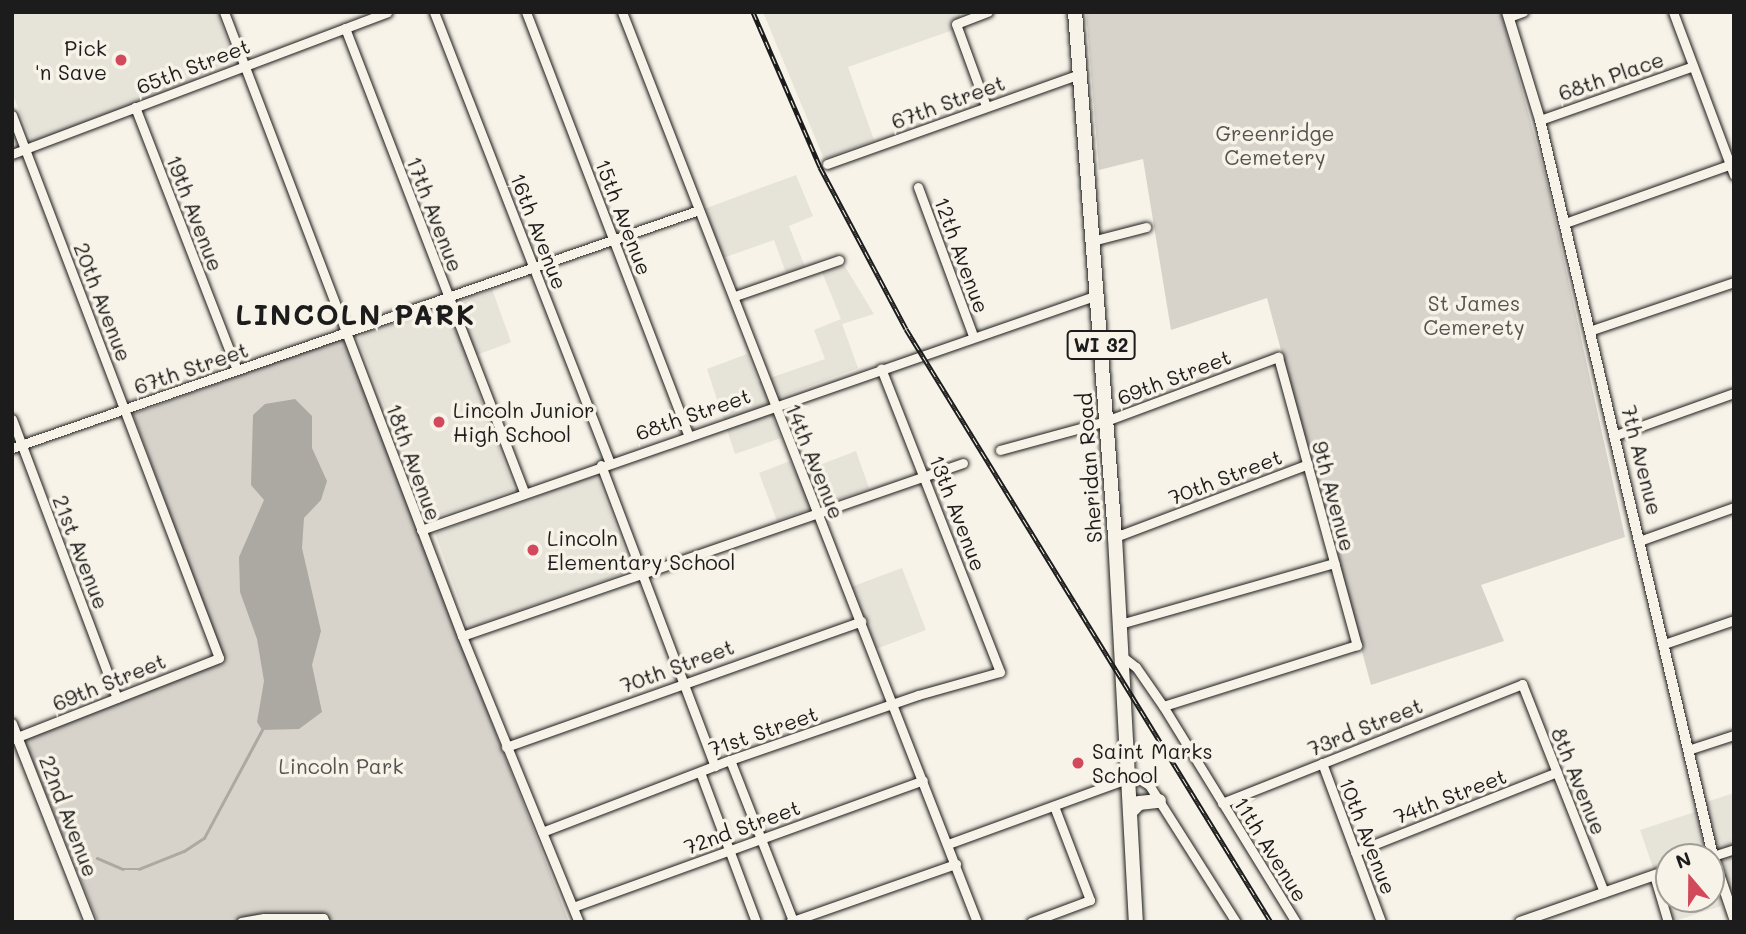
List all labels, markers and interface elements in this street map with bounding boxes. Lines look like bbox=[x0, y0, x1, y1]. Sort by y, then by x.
street label: 65th Street bbox=[133, 33, 253, 99]
place label: Pick 'n Save bbox=[35, 35, 107, 85]
street label: 68th Place bbox=[1555, 46, 1667, 106]
marker: Pick 'n Save bbox=[113, 52, 129, 68]
street label: 67th Street bbox=[888, 70, 1008, 134]
park label: Greenridge Cemetery bbox=[1215, 120, 1335, 170]
street label: 19th Avenue bbox=[161, 151, 229, 275]
street label: 17th Avenue bbox=[401, 153, 469, 275]
street label: 15th Avenue bbox=[590, 155, 658, 279]
street label: 16th Avenue bbox=[505, 169, 573, 293]
street label: 12th Avenue bbox=[929, 194, 995, 316]
street label: 20th Avenue bbox=[69, 239, 137, 365]
park label: St James Cemerety bbox=[1423, 290, 1525, 340]
district label: LINCOLN PARK bbox=[237, 297, 475, 331]
road number: WI 32 bbox=[1066, 330, 1136, 360]
street label: 67th Street bbox=[131, 337, 251, 399]
street label: 69th Street bbox=[1114, 344, 1234, 410]
street label: 68th Street bbox=[632, 383, 754, 445]
street label: Sheridan Road bbox=[1071, 392, 1107, 544]
place label: Lincoln Junior High School bbox=[453, 397, 595, 447]
street label: 18th Avenue bbox=[381, 400, 447, 524]
street label: 14th Avenue bbox=[780, 400, 850, 522]
street label: 7th Avenue bbox=[1616, 403, 1668, 517]
marker: Lincoln Junior High School bbox=[431, 414, 447, 430]
street label: 9th Avenue bbox=[1307, 438, 1361, 554]
street label: 70th Street bbox=[1165, 444, 1285, 510]
street label: 13th Avenue bbox=[924, 451, 992, 575]
street label: 21st Avenue bbox=[48, 492, 114, 612]
place label: Lincoln Elementary School bbox=[547, 525, 735, 575]
marker: Lincoln Elementary School bbox=[525, 542, 541, 558]
street label: 70th Street bbox=[617, 634, 737, 698]
street label: 69th Street bbox=[49, 648, 169, 716]
street label: 73rd Street bbox=[1304, 693, 1426, 761]
street label: 71st Street bbox=[705, 701, 821, 761]
street label: 8th Avenue bbox=[1546, 724, 1612, 838]
place label: Saint Marks School bbox=[1092, 738, 1213, 788]
street label: 22nd Avenue bbox=[34, 752, 104, 880]
park label: Lincoln Park bbox=[278, 753, 404, 779]
marker: Saint Marks School bbox=[1070, 755, 1086, 771]
street label: 74th Street bbox=[1390, 763, 1510, 829]
street label: 10th Avenue bbox=[1334, 774, 1402, 898]
street label: 11th Avenue bbox=[1229, 792, 1313, 906]
street label: 72nd Street bbox=[680, 794, 804, 860]
north arrow bbox=[1655, 843, 1725, 913]
text: N bbox=[1672, 845, 1694, 874]

